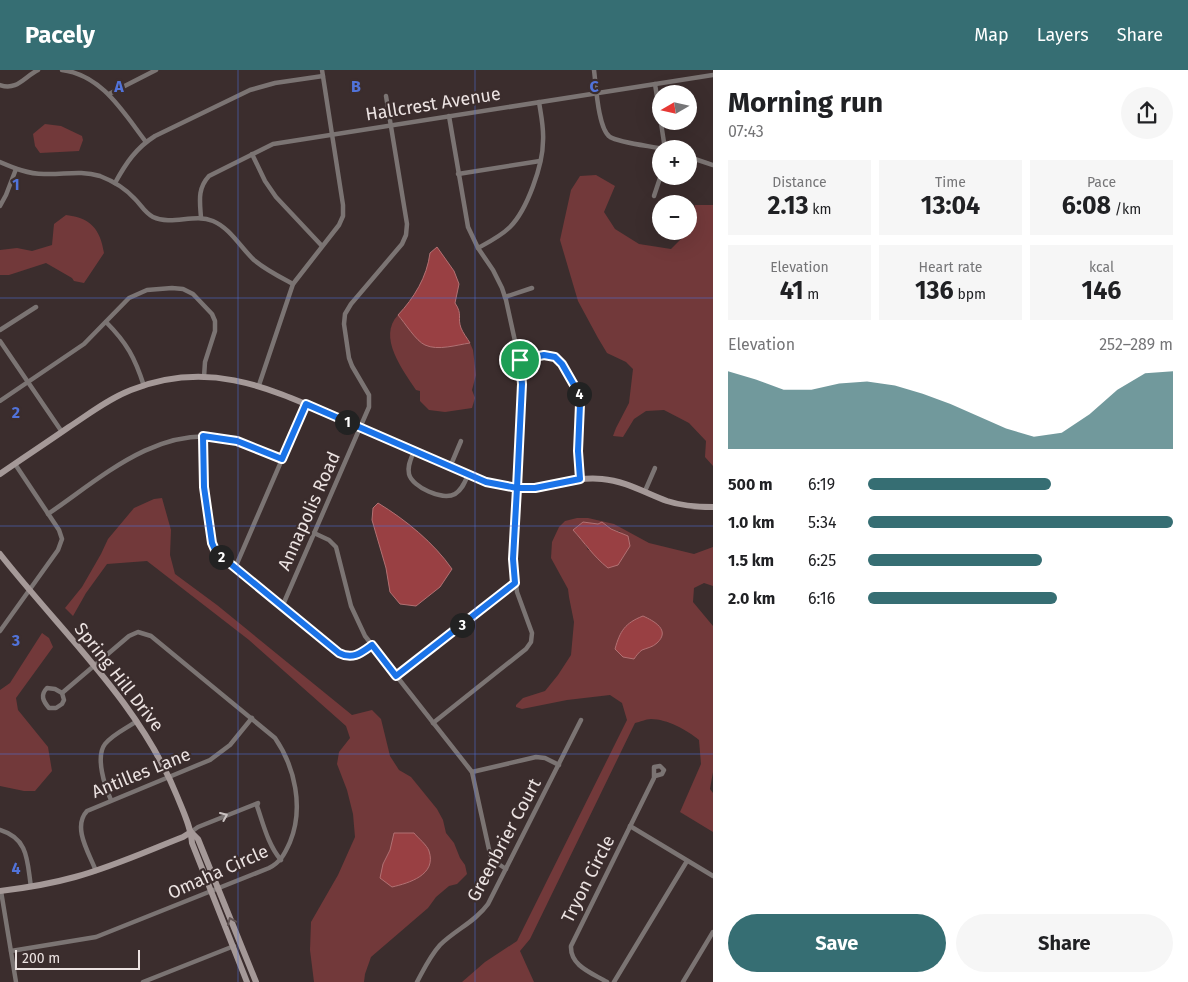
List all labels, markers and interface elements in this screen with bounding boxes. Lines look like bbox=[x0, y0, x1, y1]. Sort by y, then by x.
text: Pacely bbox=[25, 21, 95, 49]
text: Map bbox=[974, 24, 1009, 46]
text: Layers bbox=[1037, 24, 1089, 46]
text: Share bbox=[1117, 24, 1163, 46]
text: A bbox=[113, 77, 124, 96]
text: B bbox=[351, 77, 361, 96]
text: C bbox=[589, 77, 599, 96]
street label: Hallcrest Avenue bbox=[364, 82, 502, 126]
north arrow bbox=[652, 85, 698, 130]
map controls bbox=[652, 85, 697, 240]
text: Morning run bbox=[728, 86, 883, 119]
button: share bbox=[1121, 87, 1173, 139]
text: 07:43 bbox=[728, 122, 764, 141]
button: + bbox=[652, 140, 697, 185]
text: Distance bbox=[772, 174, 827, 191]
text: Time bbox=[935, 174, 966, 191]
text: Pace bbox=[1087, 174, 1116, 191]
text: 1 bbox=[12, 175, 20, 194]
text: 2.13 bbox=[768, 191, 809, 221]
text: 13:04 bbox=[921, 191, 980, 221]
text: 6:08 bbox=[1062, 191, 1111, 221]
button: − bbox=[652, 195, 697, 240]
text: km bbox=[809, 201, 831, 218]
text: /km bbox=[1111, 201, 1141, 218]
text: Elevation bbox=[770, 259, 829, 276]
text: Heart rate bbox=[919, 259, 982, 276]
text: kcal bbox=[1089, 259, 1114, 276]
text: 41 bbox=[780, 276, 804, 306]
text: 136 bbox=[915, 276, 954, 306]
text: 146 bbox=[1082, 276, 1121, 306]
text: m bbox=[804, 286, 819, 303]
text: bpm bbox=[954, 286, 986, 303]
text: Elevation bbox=[728, 335, 795, 354]
text: 252–289 m bbox=[1099, 335, 1173, 354]
pin bbox=[499, 339, 541, 381]
icon: arrive bbox=[506, 346, 534, 374]
pin: 4 bbox=[566, 382, 592, 406]
text: 4 bbox=[576, 386, 583, 403]
text: 2 bbox=[12, 403, 20, 422]
pin: 1 bbox=[334, 410, 360, 434]
text: 1 bbox=[344, 414, 351, 431]
street label: Annapolis Road bbox=[273, 448, 345, 574]
text: 500 m bbox=[728, 475, 773, 494]
text: 6:19 bbox=[808, 475, 835, 494]
text: 1.0 km bbox=[728, 513, 775, 532]
text: 5:34 bbox=[808, 513, 836, 532]
pin: 2 bbox=[208, 544, 234, 570]
text: 2 bbox=[218, 549, 225, 566]
text: 1.5 km bbox=[728, 551, 774, 570]
text: 6:25 bbox=[808, 551, 836, 570]
text: 2.0 km bbox=[728, 589, 775, 608]
text: 6:16 bbox=[808, 589, 835, 608]
pin: 3 bbox=[450, 612, 474, 638]
text: 3 bbox=[459, 617, 466, 634]
street label: Spring Hill Drive bbox=[70, 618, 168, 736]
text: 3 bbox=[11, 631, 20, 650]
street label: Antilles Lane bbox=[88, 743, 194, 803]
street label: Greenbrier Court bbox=[462, 774, 546, 905]
one-way arrow bbox=[219, 812, 228, 822]
street label: Tryon Circle bbox=[557, 831, 619, 927]
street label: Omaha Circle bbox=[164, 840, 272, 904]
text: 4 bbox=[11, 859, 21, 878]
button: Save bbox=[728, 914, 946, 972]
button: Share bbox=[956, 914, 1173, 972]
one-way arrow bbox=[227, 917, 237, 925]
scale bar bbox=[15, 947, 140, 970]
text: 200 m bbox=[22, 950, 60, 967]

